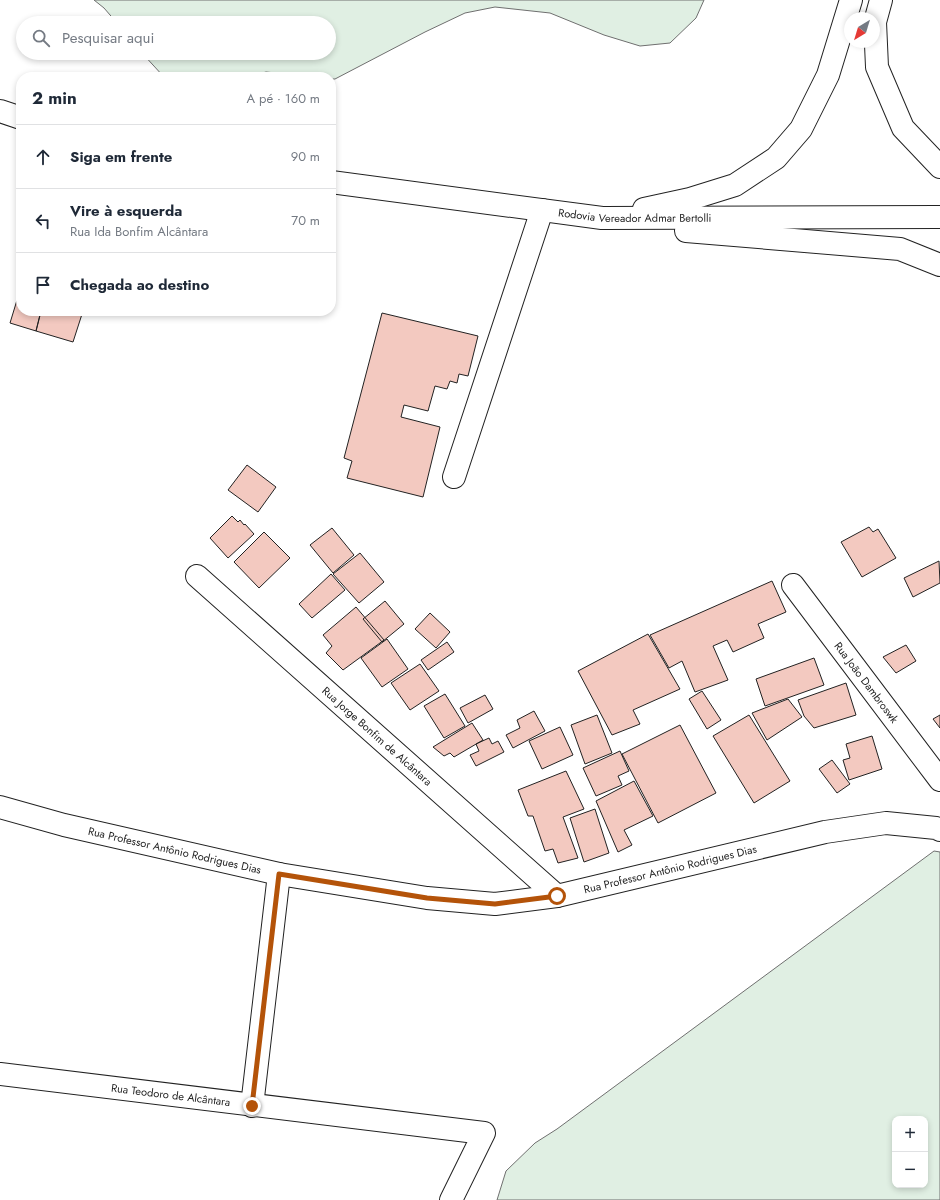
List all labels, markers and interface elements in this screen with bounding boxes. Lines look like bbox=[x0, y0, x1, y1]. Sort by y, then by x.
north arrow bbox=[844, 12, 880, 48]
search box bbox=[16, 16, 336, 60]
icon: search bbox=[30, 27, 52, 49]
text: Pesquisar aqui bbox=[62, 27, 154, 49]
text: 2 min bbox=[32, 86, 77, 110]
text: A pé · 160 m bbox=[247, 89, 320, 108]
icon: ahead bbox=[32, 146, 54, 168]
text: Siga em frente bbox=[70, 146, 172, 168]
text: 90 m bbox=[291, 147, 320, 166]
text: Vire à esquerda bbox=[70, 200, 182, 222]
street label: Rodovia Vereador Admar Bertolli bbox=[557, 204, 711, 227]
icon: left bbox=[32, 210, 54, 232]
text: 70 m bbox=[291, 211, 320, 230]
text: Rua Ida Bonfim Alcântara bbox=[70, 222, 208, 241]
icon: arrive bbox=[32, 274, 54, 296]
text: Chegada ao destino bbox=[70, 274, 209, 296]
street label: Rua João Dambroswk bbox=[831, 639, 902, 726]
street label: Rua Jorge Bonfim de Alcântara bbox=[319, 683, 436, 789]
street label: Rua Professor Antônio Rodrigues Dias bbox=[87, 823, 263, 878]
street label: Rua Professor Antônio Rodrigues Dias bbox=[582, 840, 759, 897]
route start bbox=[548, 887, 566, 905]
street label: Rua Teodoro de Alcântara bbox=[110, 1080, 231, 1110]
route end bbox=[243, 1097, 261, 1115]
map controls bbox=[892, 1116, 928, 1188]
button: + bbox=[892, 1116, 928, 1152]
button: − bbox=[892, 1152, 928, 1188]

